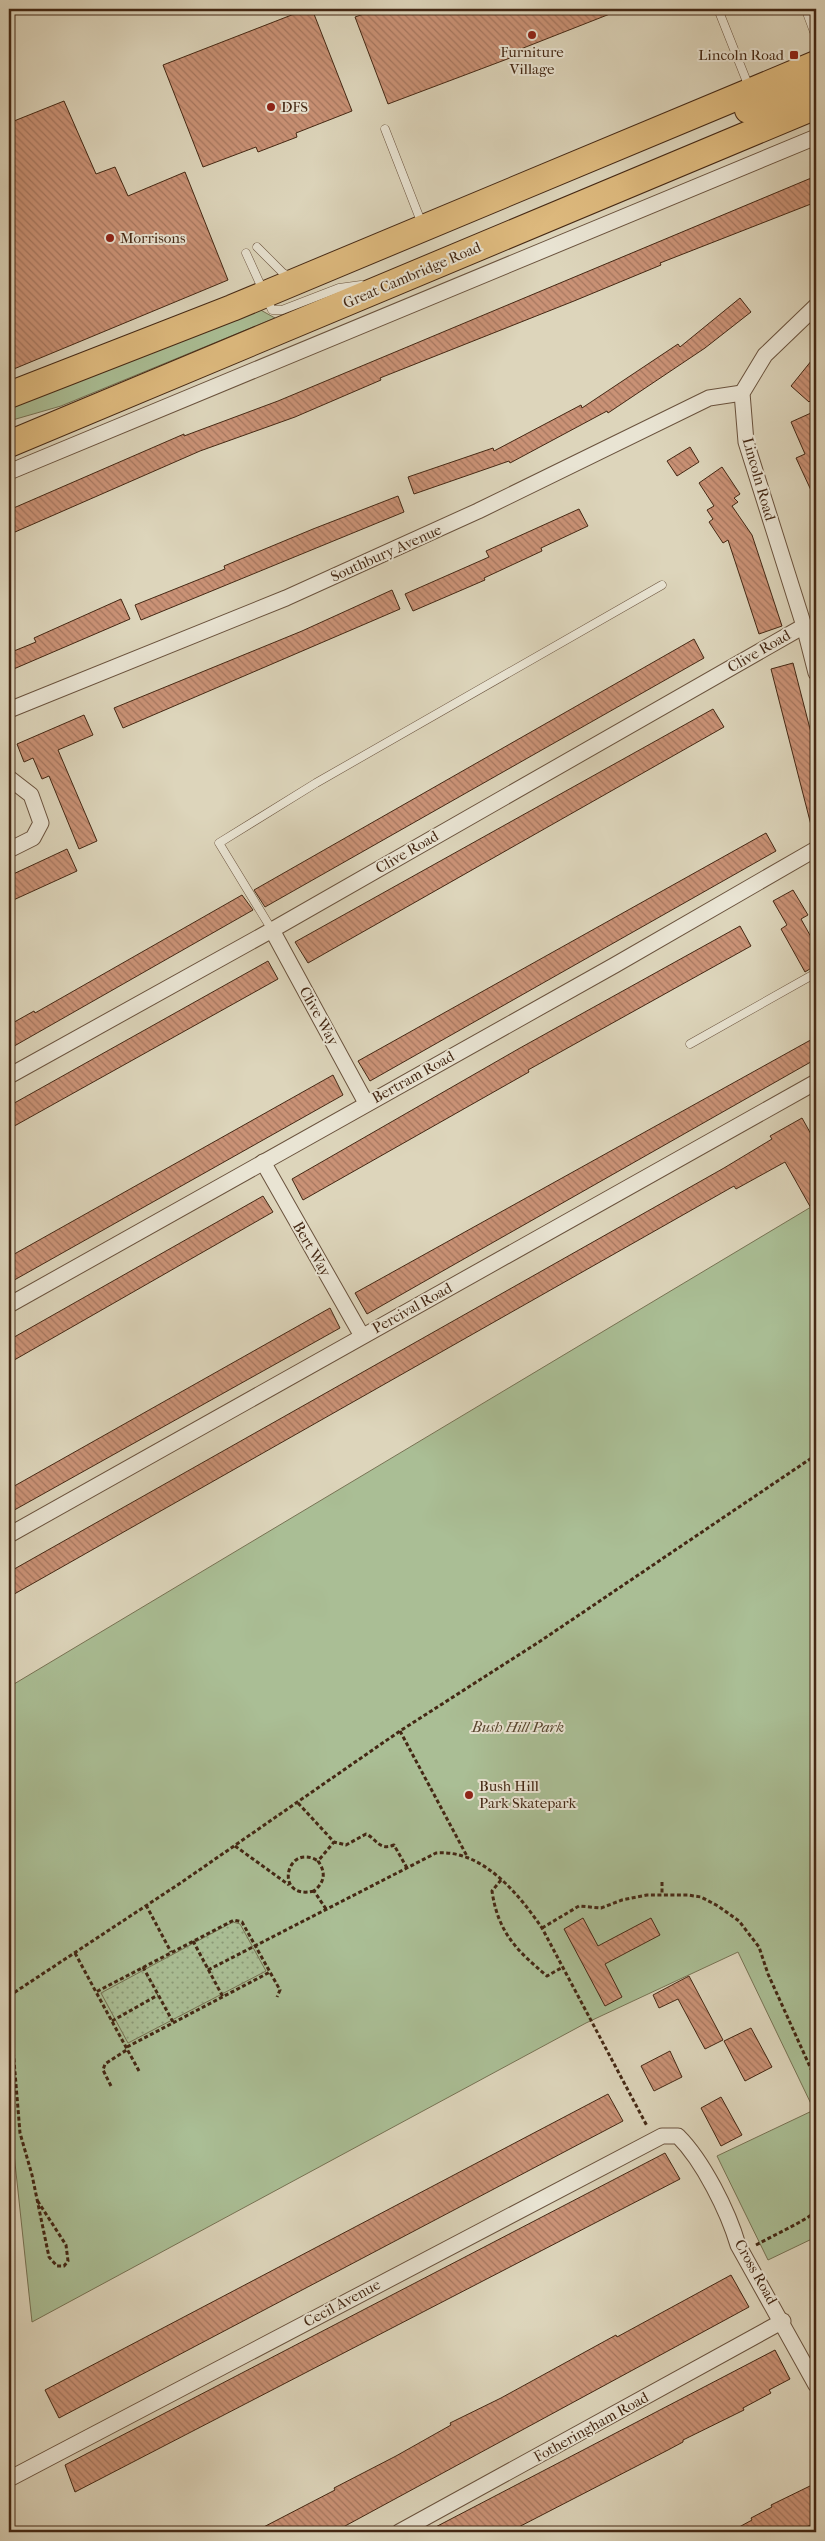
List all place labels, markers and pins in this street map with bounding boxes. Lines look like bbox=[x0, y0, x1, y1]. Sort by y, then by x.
marker: Furniture Village bbox=[526, 29, 538, 41]
place label: Furniture Village bbox=[500, 43, 564, 78]
place label: Lincoln Road bbox=[698, 46, 785, 64]
marker: Lincoln Road bbox=[788, 49, 800, 61]
place label: DFS bbox=[281, 98, 308, 116]
marker: DFS bbox=[265, 101, 277, 113]
place label: Morrisons bbox=[120, 229, 186, 247]
marker: Morrisons bbox=[104, 232, 116, 244]
place label: Bush Hill Park Skatepark bbox=[479, 1777, 576, 1812]
marker: Bush Hill Park Skatepark bbox=[463, 1789, 475, 1801]

